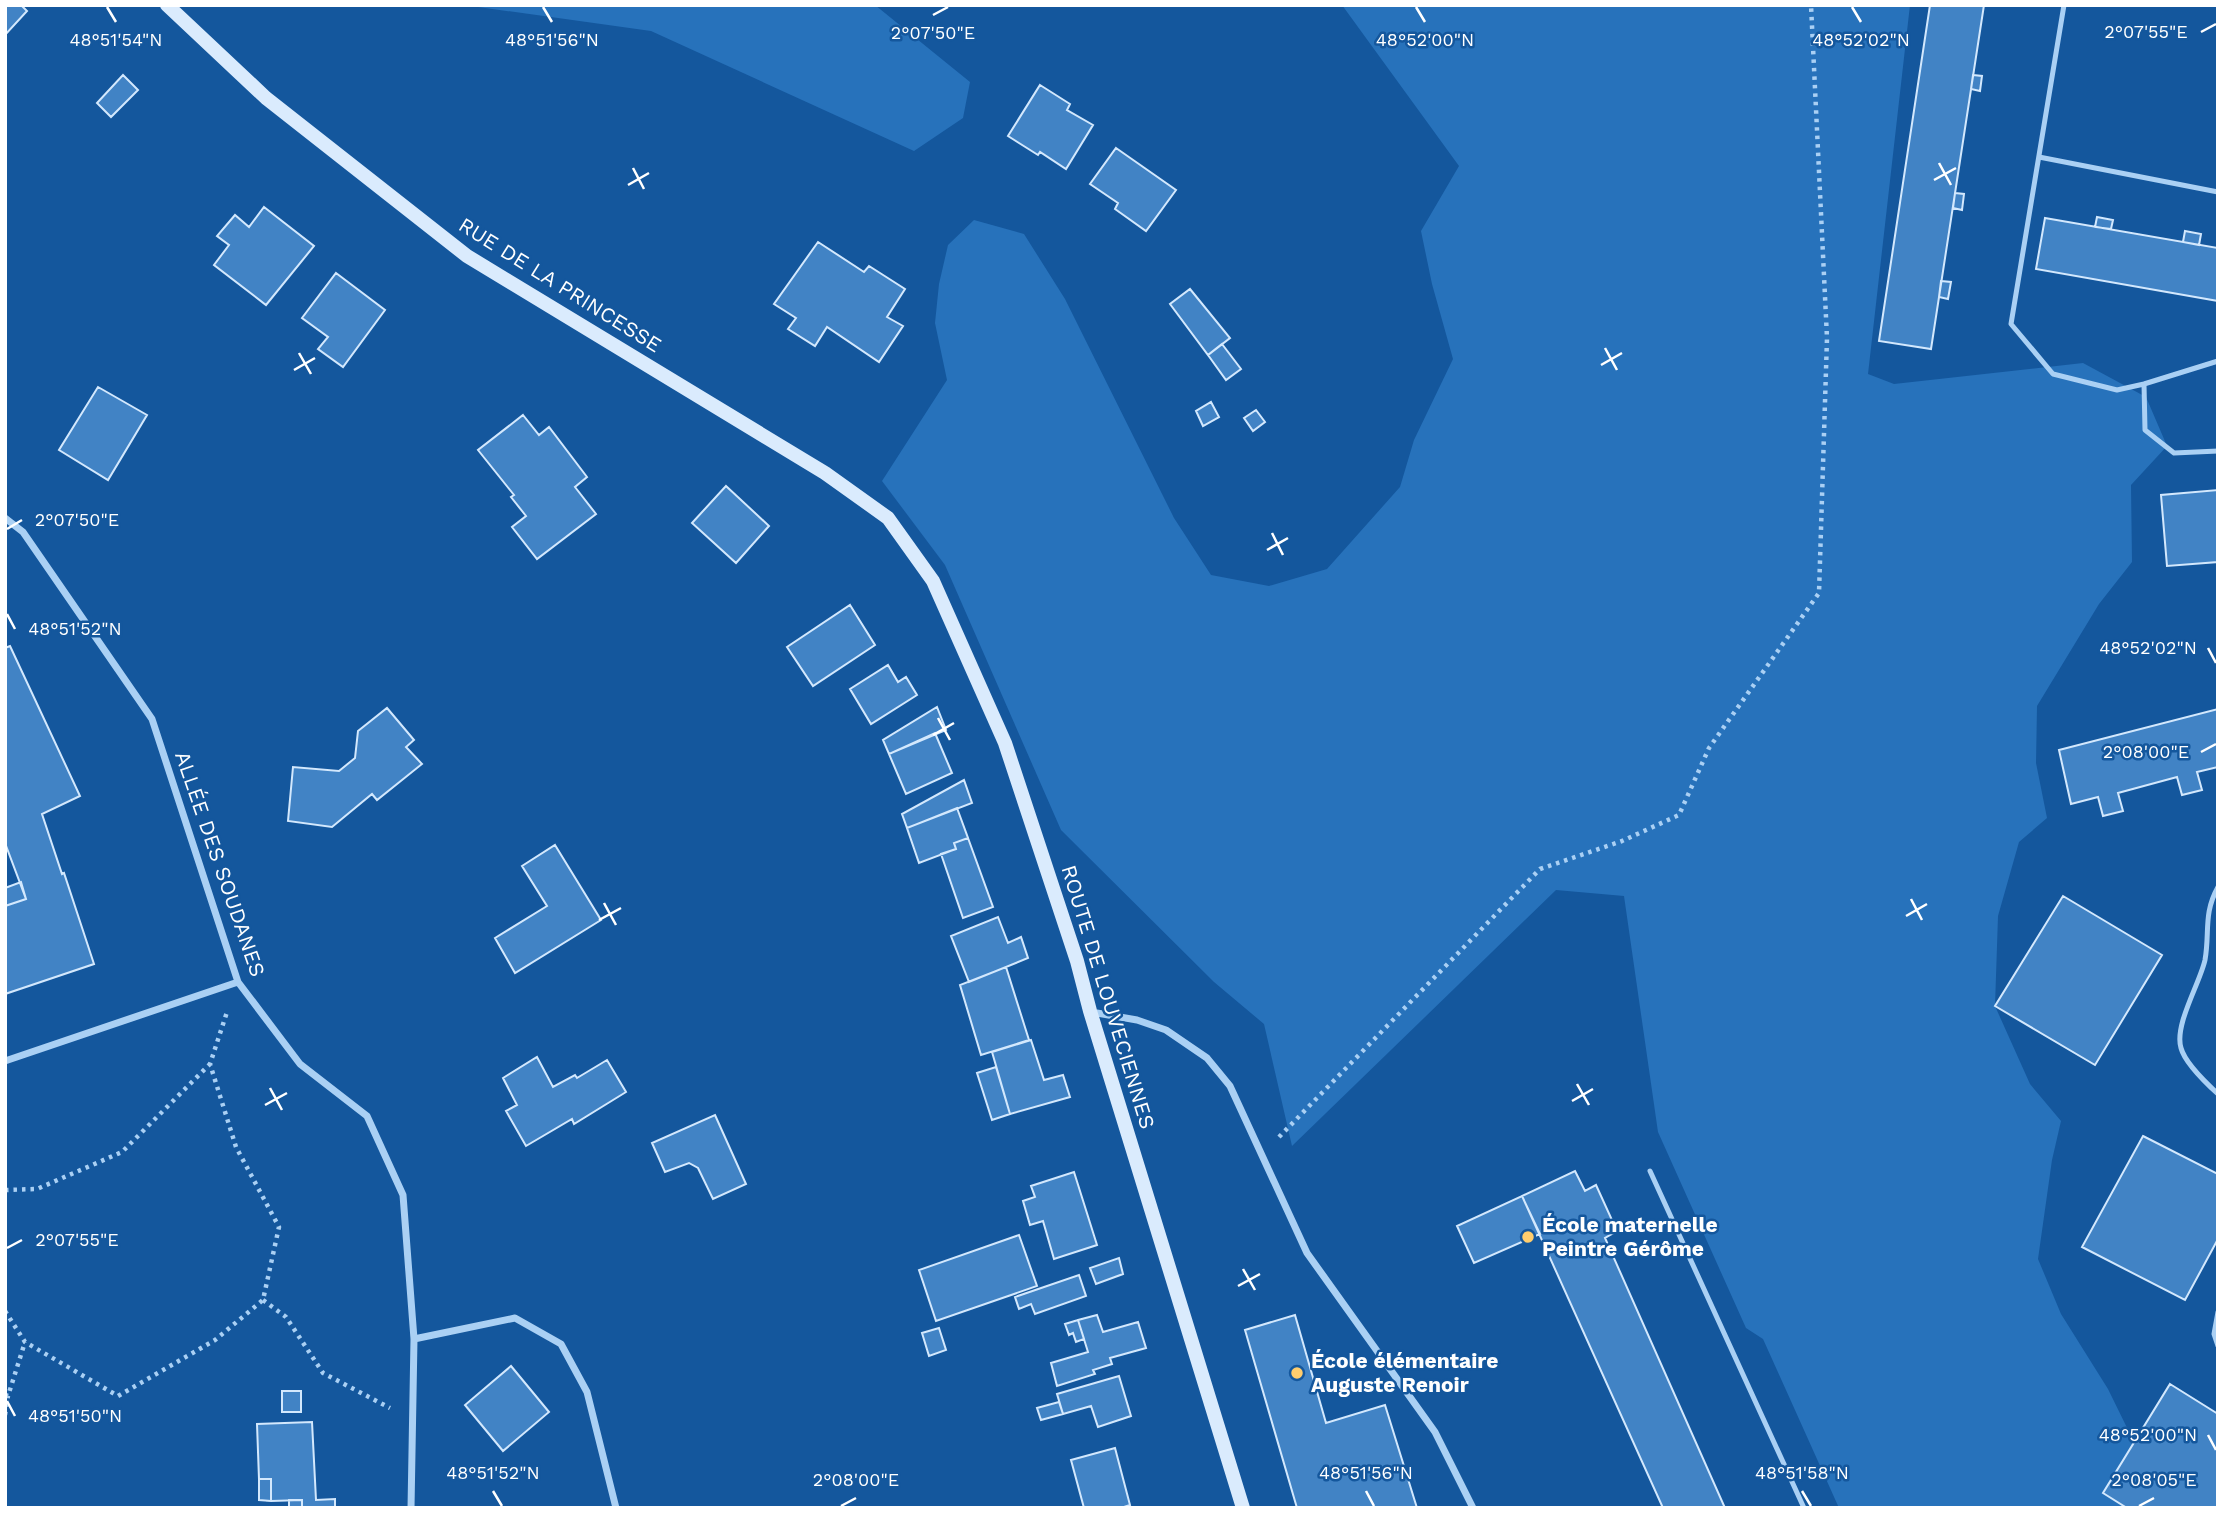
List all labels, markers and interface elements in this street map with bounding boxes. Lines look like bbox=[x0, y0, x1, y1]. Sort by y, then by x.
text: 2°07'55"E bbox=[2104, 21, 2188, 42]
text: 2°07'50"E bbox=[891, 22, 975, 43]
text: 48°51'54"N bbox=[69, 29, 163, 50]
text: 48°51'56"N bbox=[505, 29, 599, 50]
text: 48°52'00"N bbox=[1376, 29, 1474, 50]
text: 48°52'02"N bbox=[1812, 29, 1910, 50]
street label: RUE DE LA PRINCESSE bbox=[454, 212, 666, 357]
text: 2°07'50"E bbox=[35, 509, 119, 530]
text: 48°51'52"N bbox=[28, 618, 122, 639]
text: 48°52'02"N bbox=[2099, 637, 2197, 658]
text: 2°08'00"E bbox=[2103, 741, 2189, 762]
street label: ALLÉE DES SOUDANES bbox=[170, 748, 271, 980]
street label: ROUTE DE LOUVECIENNES bbox=[1056, 862, 1161, 1132]
place label: École maternelle Peintre Gérôme bbox=[1542, 1212, 1718, 1261]
text: 2°07'55"E bbox=[35, 1229, 119, 1250]
marker: École maternelle Peintre Gérôme bbox=[1520, 1229, 1536, 1245]
place label: École élémentaire Auguste Renoir bbox=[1311, 1348, 1498, 1397]
marker: École élémentaire Auguste Renoir bbox=[1289, 1365, 1305, 1381]
text: 48°51'50"N bbox=[28, 1405, 122, 1426]
text: 48°52'00"N bbox=[2099, 1424, 2197, 1445]
text: 48°51'52"N bbox=[446, 1462, 540, 1483]
text: 48°51'56"N bbox=[1319, 1462, 1413, 1483]
text: 48°51'58"N bbox=[1755, 1462, 1849, 1483]
text: 2°08'00"E bbox=[813, 1469, 899, 1490]
text: 2°08'05"E bbox=[2111, 1469, 2197, 1490]

